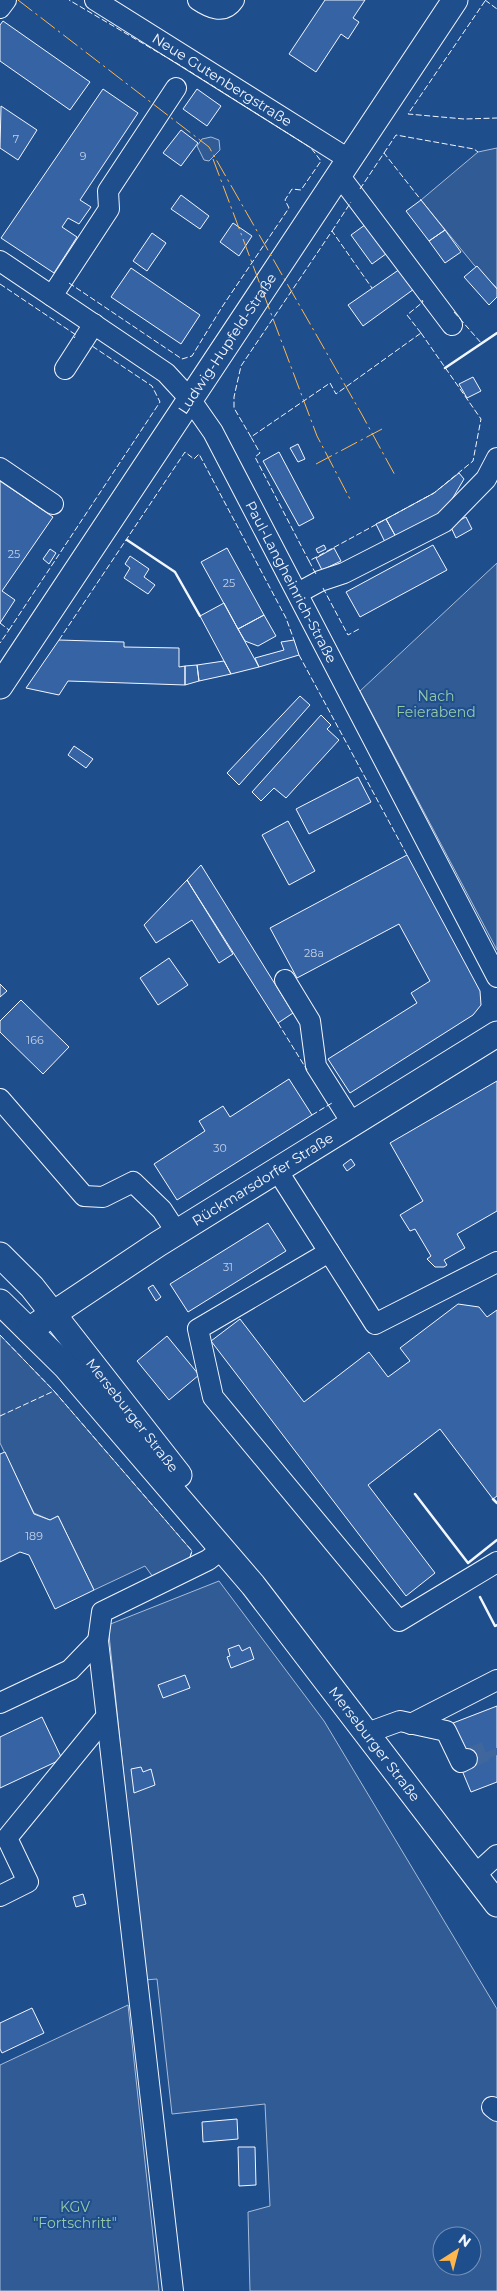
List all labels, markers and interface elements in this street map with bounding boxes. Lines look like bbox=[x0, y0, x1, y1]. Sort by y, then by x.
street label: Neue Gutenbergstraße bbox=[149, 29, 295, 130]
house number: 7 bbox=[13, 132, 19, 146]
house number: 9 bbox=[80, 149, 87, 163]
street label: Ludwig-Hupfeld-Straße bbox=[174, 270, 280, 417]
street label: Paul-Langheinrich-Straße bbox=[241, 498, 341, 666]
house number: 25 bbox=[8, 547, 20, 561]
house number: 25 bbox=[223, 576, 235, 590]
park label: Nach Feierabend bbox=[396, 687, 476, 721]
house number: 28a bbox=[304, 946, 324, 960]
house number: 166 bbox=[26, 1033, 44, 1047]
street label: Rückmarsdorfer Straße bbox=[189, 1129, 337, 1230]
house number: 30 bbox=[213, 1141, 227, 1155]
house number: 31 bbox=[223, 1260, 233, 1274]
street label: Merseburger Straße bbox=[82, 1355, 182, 1476]
house number: 189 bbox=[25, 1529, 43, 1543]
street label: Merseburger Straße bbox=[325, 1683, 424, 1805]
park label: KGV "Fortschritt" bbox=[33, 2198, 117, 2232]
north arrow bbox=[432, 2226, 482, 2276]
text: N bbox=[455, 2230, 475, 2251]

